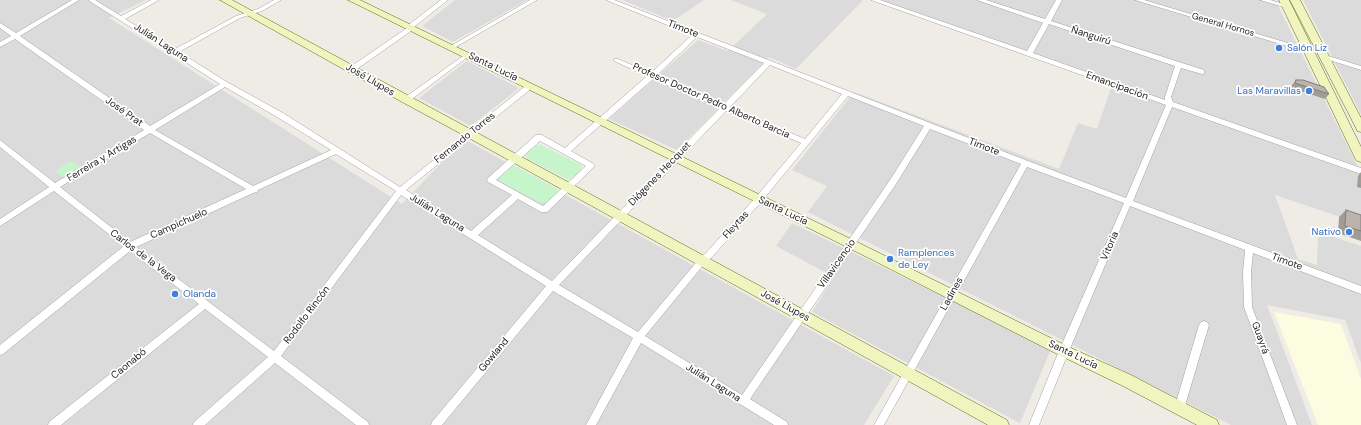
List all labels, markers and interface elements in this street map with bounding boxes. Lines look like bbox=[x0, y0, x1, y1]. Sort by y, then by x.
street label: General Hornos bbox=[1190, 11, 1256, 39]
street label: Timote bbox=[666, 18, 700, 40]
street label: Julián Laguna bbox=[132, 21, 190, 65]
street label: Ñanguirú bbox=[1070, 24, 1112, 48]
place label: Salón Liz bbox=[1287, 42, 1327, 54]
marker: Salón Liz bbox=[1274, 43, 1284, 53]
street label: Santa Lucía bbox=[466, 50, 520, 84]
street label: José Llupes bbox=[343, 61, 397, 99]
street label: Profesor Doctor Pedro Alberto Barcia bbox=[631, 61, 791, 141]
street label: Emancipación bbox=[1084, 69, 1150, 103]
place label: Las Maravillas bbox=[1237, 85, 1301, 97]
marker: Las Maravillas bbox=[1304, 86, 1314, 96]
street label: José Prat bbox=[103, 95, 145, 129]
street label: Fernando Torres bbox=[432, 110, 498, 166]
street label: Ferreira y Artigas bbox=[65, 134, 139, 184]
street label: Timote bbox=[967, 136, 1001, 158]
street label: Diógenes Hecquet bbox=[626, 139, 694, 209]
street label: Julián Laguna bbox=[407, 191, 467, 235]
street label: Santa Lucía bbox=[756, 194, 810, 228]
street label: Campichuelo bbox=[149, 206, 209, 242]
street label: Fleytas bbox=[721, 209, 751, 241]
place label: Nativo bbox=[1312, 226, 1341, 238]
street label: Carlos de la Vega bbox=[108, 227, 178, 285]
marker: Nativo bbox=[1344, 227, 1354, 237]
street label: Vitoria bbox=[1098, 230, 1122, 262]
street label: Villavicencio bbox=[816, 237, 858, 291]
place label: Ramplences de Ley bbox=[898, 247, 954, 270]
street label: Timote bbox=[1270, 251, 1304, 273]
marker: Ramplences de Ley bbox=[885, 254, 895, 264]
street label: Ladines bbox=[938, 275, 966, 313]
street label: Rodolfo Rincón bbox=[281, 284, 333, 346]
place label: Olanda bbox=[183, 288, 216, 300]
street label: José Llupes bbox=[758, 288, 812, 324]
marker: Olanda bbox=[170, 289, 180, 299]
street label: Guayrá bbox=[1249, 320, 1271, 356]
street label: Gowland bbox=[476, 336, 512, 374]
street label: Santa Lucía bbox=[1046, 338, 1100, 372]
street label: Caonabó bbox=[109, 346, 149, 382]
street label: Julián Laguna bbox=[683, 361, 743, 405]

